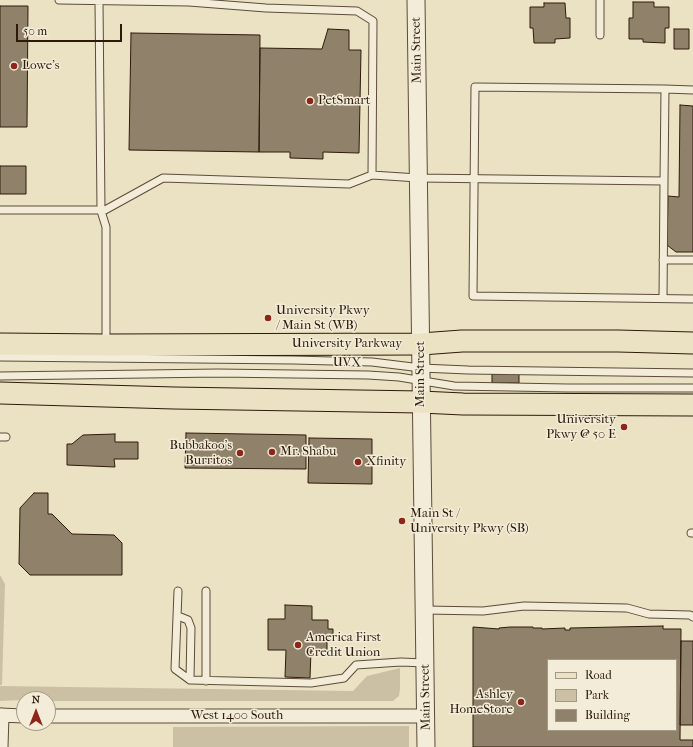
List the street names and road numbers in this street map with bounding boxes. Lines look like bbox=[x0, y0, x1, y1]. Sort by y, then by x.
street label: Main Street bbox=[409, 17, 425, 83]
street label: University Parkway bbox=[292, 336, 402, 352]
street label: Main Street bbox=[413, 341, 429, 407]
street label: UVX bbox=[333, 355, 361, 371]
street label: Main Street bbox=[418, 664, 434, 730]
street label: West 1400 South bbox=[191, 708, 283, 724]

